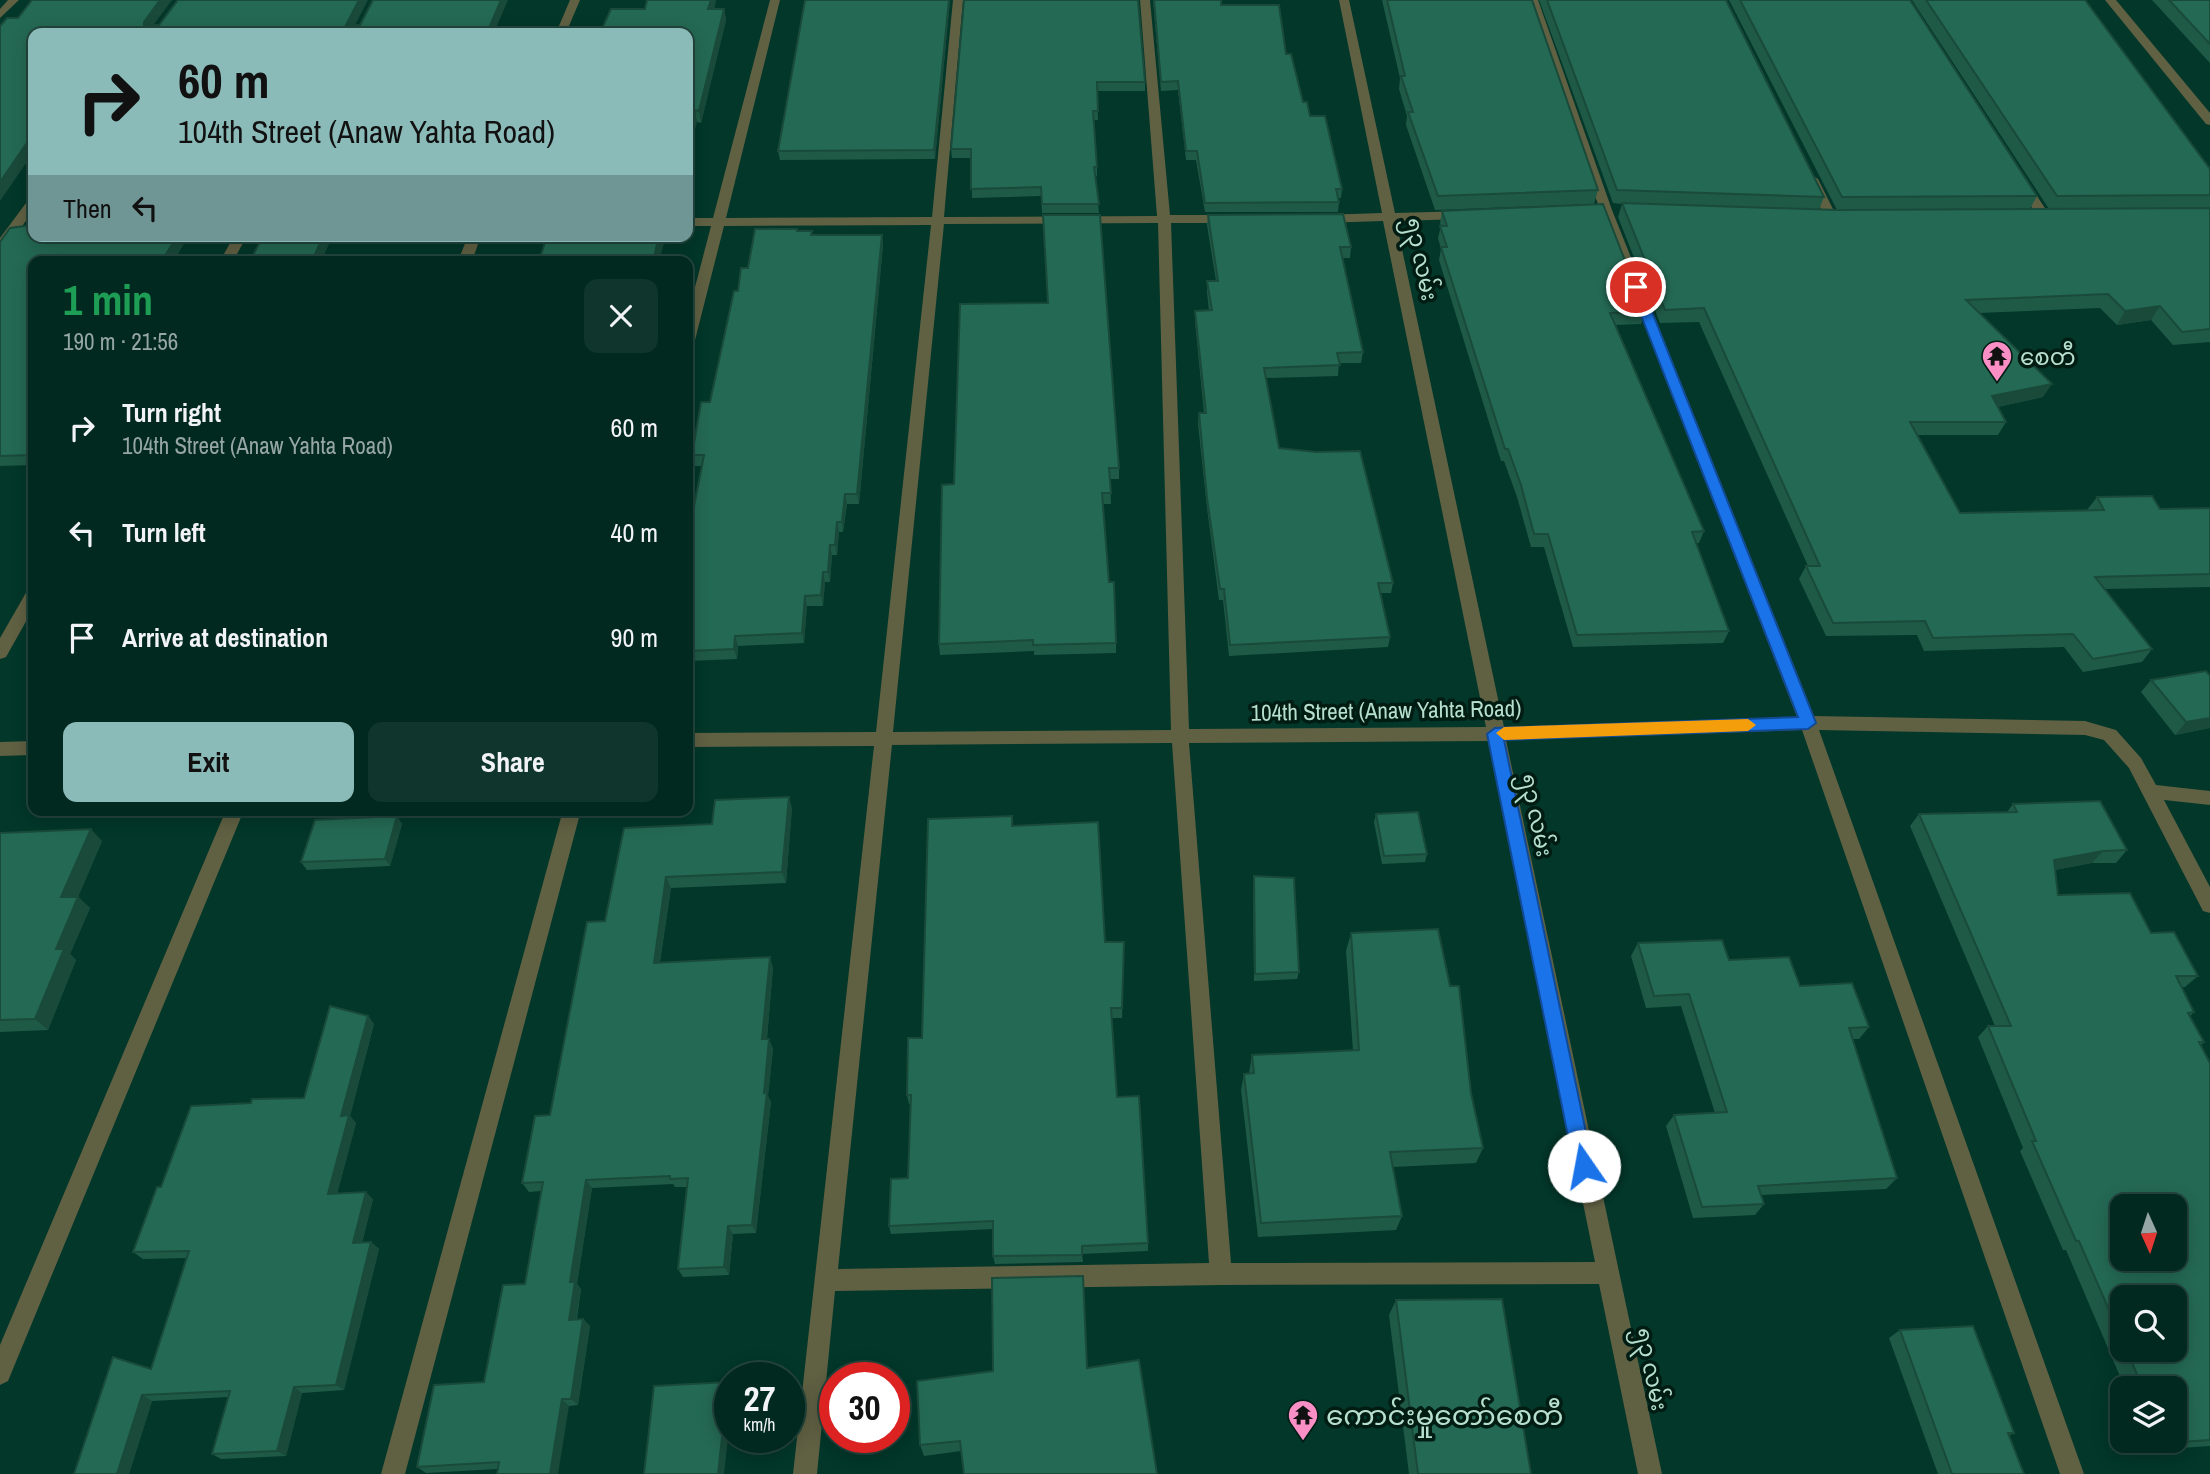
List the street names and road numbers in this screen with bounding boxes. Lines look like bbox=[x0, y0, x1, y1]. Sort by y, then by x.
street label: ၅၃ လမ်း bbox=[1394, 215, 1446, 304]
street label: 104th Street (Anaw Yahta Road) bbox=[1250, 692, 1522, 728]
street label: ၅၃ လမ်း bbox=[1509, 771, 1561, 860]
street label: ၅၃ လမ်း bbox=[1624, 1325, 1676, 1414]

